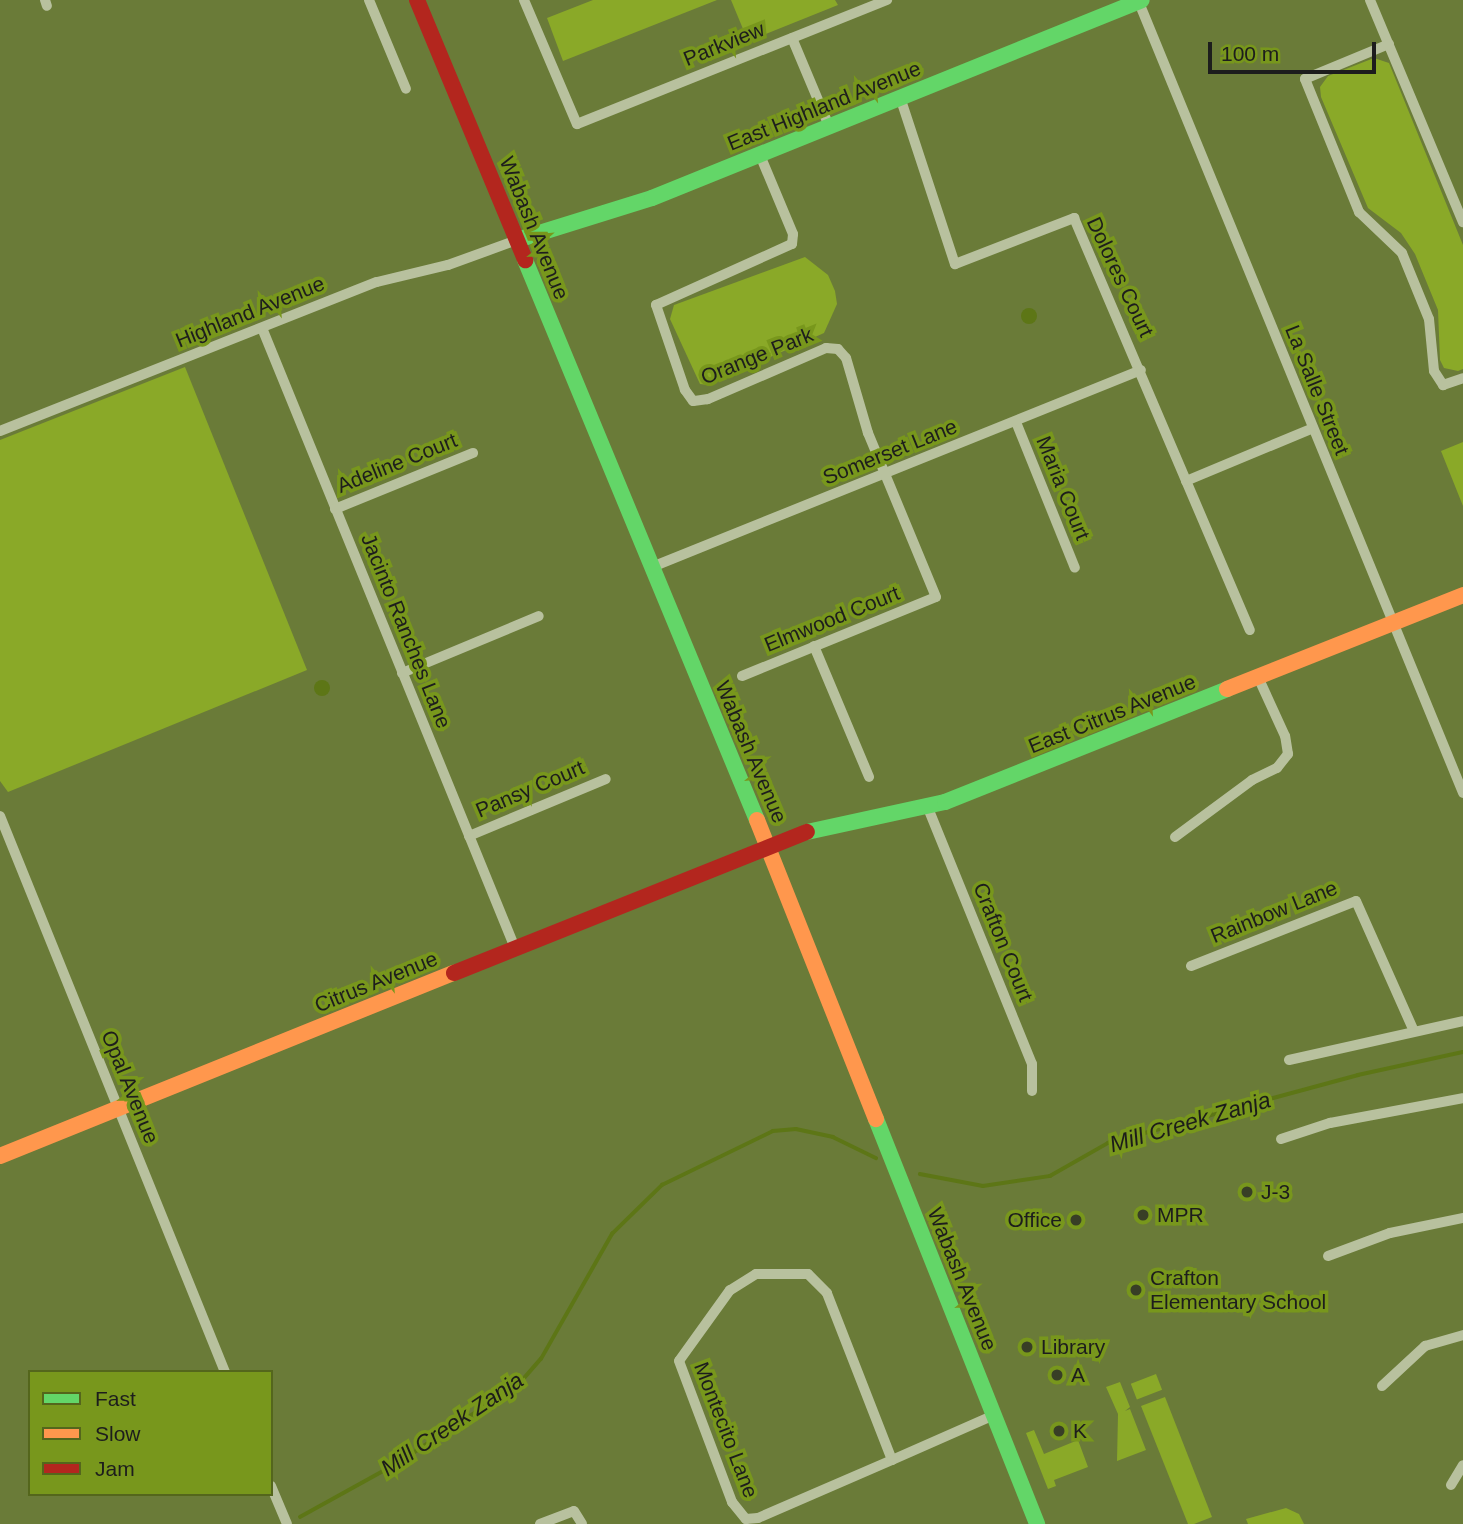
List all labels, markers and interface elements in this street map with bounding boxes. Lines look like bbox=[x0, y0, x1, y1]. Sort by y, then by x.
street label: Parkview bbox=[680, 16, 768, 72]
scale bar bbox=[1211, 28, 1379, 72]
text: 100 m bbox=[1221, 42, 1279, 65]
street label: East Highland Avenue bbox=[723, 55, 925, 157]
street label: Wabash Avenue bbox=[494, 152, 574, 304]
street label: Dolores Court bbox=[1081, 213, 1159, 341]
street label: Highland Avenue bbox=[171, 270, 329, 354]
street label: La Salle Street bbox=[1280, 321, 1354, 459]
street label: Orange Park bbox=[697, 322, 817, 390]
street label: Somerset Lane bbox=[819, 414, 961, 490]
street label: Adeline Court bbox=[333, 427, 461, 499]
street label: Maria Court bbox=[1031, 432, 1095, 544]
street label: Jacinto Ranches Lane bbox=[355, 530, 457, 732]
street label: Elmwood Court bbox=[761, 580, 903, 658]
street label: East Citrus Avenue bbox=[1024, 669, 1200, 759]
street label: Wabash Avenue bbox=[710, 677, 792, 827]
street label: Pansy Court bbox=[472, 755, 588, 823]
street label: Rainbow Lane bbox=[1207, 875, 1341, 949]
street label: Crafton Court bbox=[968, 879, 1038, 1005]
street label: Citrus Avenue bbox=[310, 946, 442, 1018]
street label: Opal Avenue bbox=[96, 1026, 164, 1148]
water label: Mill Creek Zanja bbox=[1106, 1086, 1274, 1158]
place label: J-3 bbox=[1261, 1179, 1290, 1205]
marker: J-3 bbox=[1239, 1184, 1255, 1200]
place label: MPR bbox=[1157, 1202, 1204, 1228]
street label: Wabash Avenue bbox=[922, 1203, 1002, 1355]
place label: Office bbox=[1008, 1207, 1062, 1233]
marker: MPR bbox=[1135, 1207, 1151, 1223]
marker: Office bbox=[1068, 1212, 1084, 1228]
place label: Crafton Elementary School bbox=[1150, 1265, 1326, 1315]
marker: Crafton Elementary School bbox=[1128, 1282, 1144, 1298]
place label: Library bbox=[1041, 1334, 1105, 1360]
marker: Library bbox=[1019, 1339, 1035, 1355]
street label: Montecito Lane bbox=[689, 1358, 763, 1502]
place label: A bbox=[1071, 1362, 1085, 1388]
water label: Mill Creek Zanja bbox=[375, 1366, 529, 1482]
marker: A bbox=[1049, 1367, 1065, 1383]
legend bbox=[28, 1370, 273, 1496]
text: Fast bbox=[95, 1387, 136, 1410]
place label: K bbox=[1073, 1418, 1087, 1444]
text: Slow bbox=[95, 1422, 141, 1445]
marker: K bbox=[1051, 1423, 1067, 1439]
text: Jam bbox=[95, 1457, 135, 1480]

